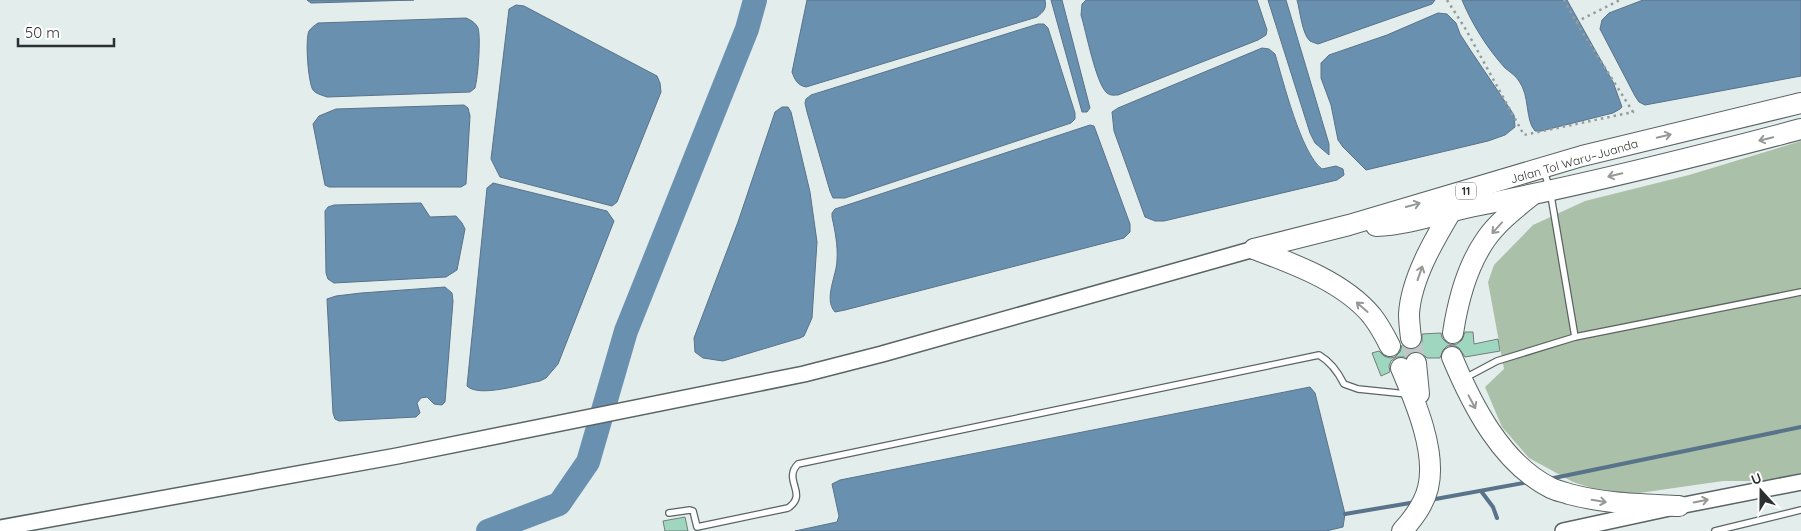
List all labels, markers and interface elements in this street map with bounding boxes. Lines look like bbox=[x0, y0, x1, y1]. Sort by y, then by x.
scale bar bbox=[18, 15, 114, 47]
text: 50 m bbox=[25, 23, 60, 42]
one-way arrow bbox=[1655, 131, 1671, 140]
one-way arrow bbox=[1758, 134, 1774, 144]
street label: Jalan Tol Waru–Juanda bbox=[1508, 136, 1640, 186]
one-way arrow bbox=[1607, 171, 1623, 180]
road number: 11 bbox=[1456, 182, 1476, 200]
one-way arrow bbox=[1404, 200, 1420, 209]
one-way arrow bbox=[1491, 221, 1503, 234]
one-way arrow bbox=[1416, 266, 1425, 281]
one-way arrow bbox=[1356, 302, 1369, 313]
one-way arrow bbox=[1467, 394, 1477, 409]
north arrow bbox=[1736, 466, 1786, 516]
text: U bbox=[1749, 469, 1764, 489]
one-way arrow bbox=[1591, 496, 1607, 506]
one-way arrow bbox=[1692, 496, 1708, 506]

